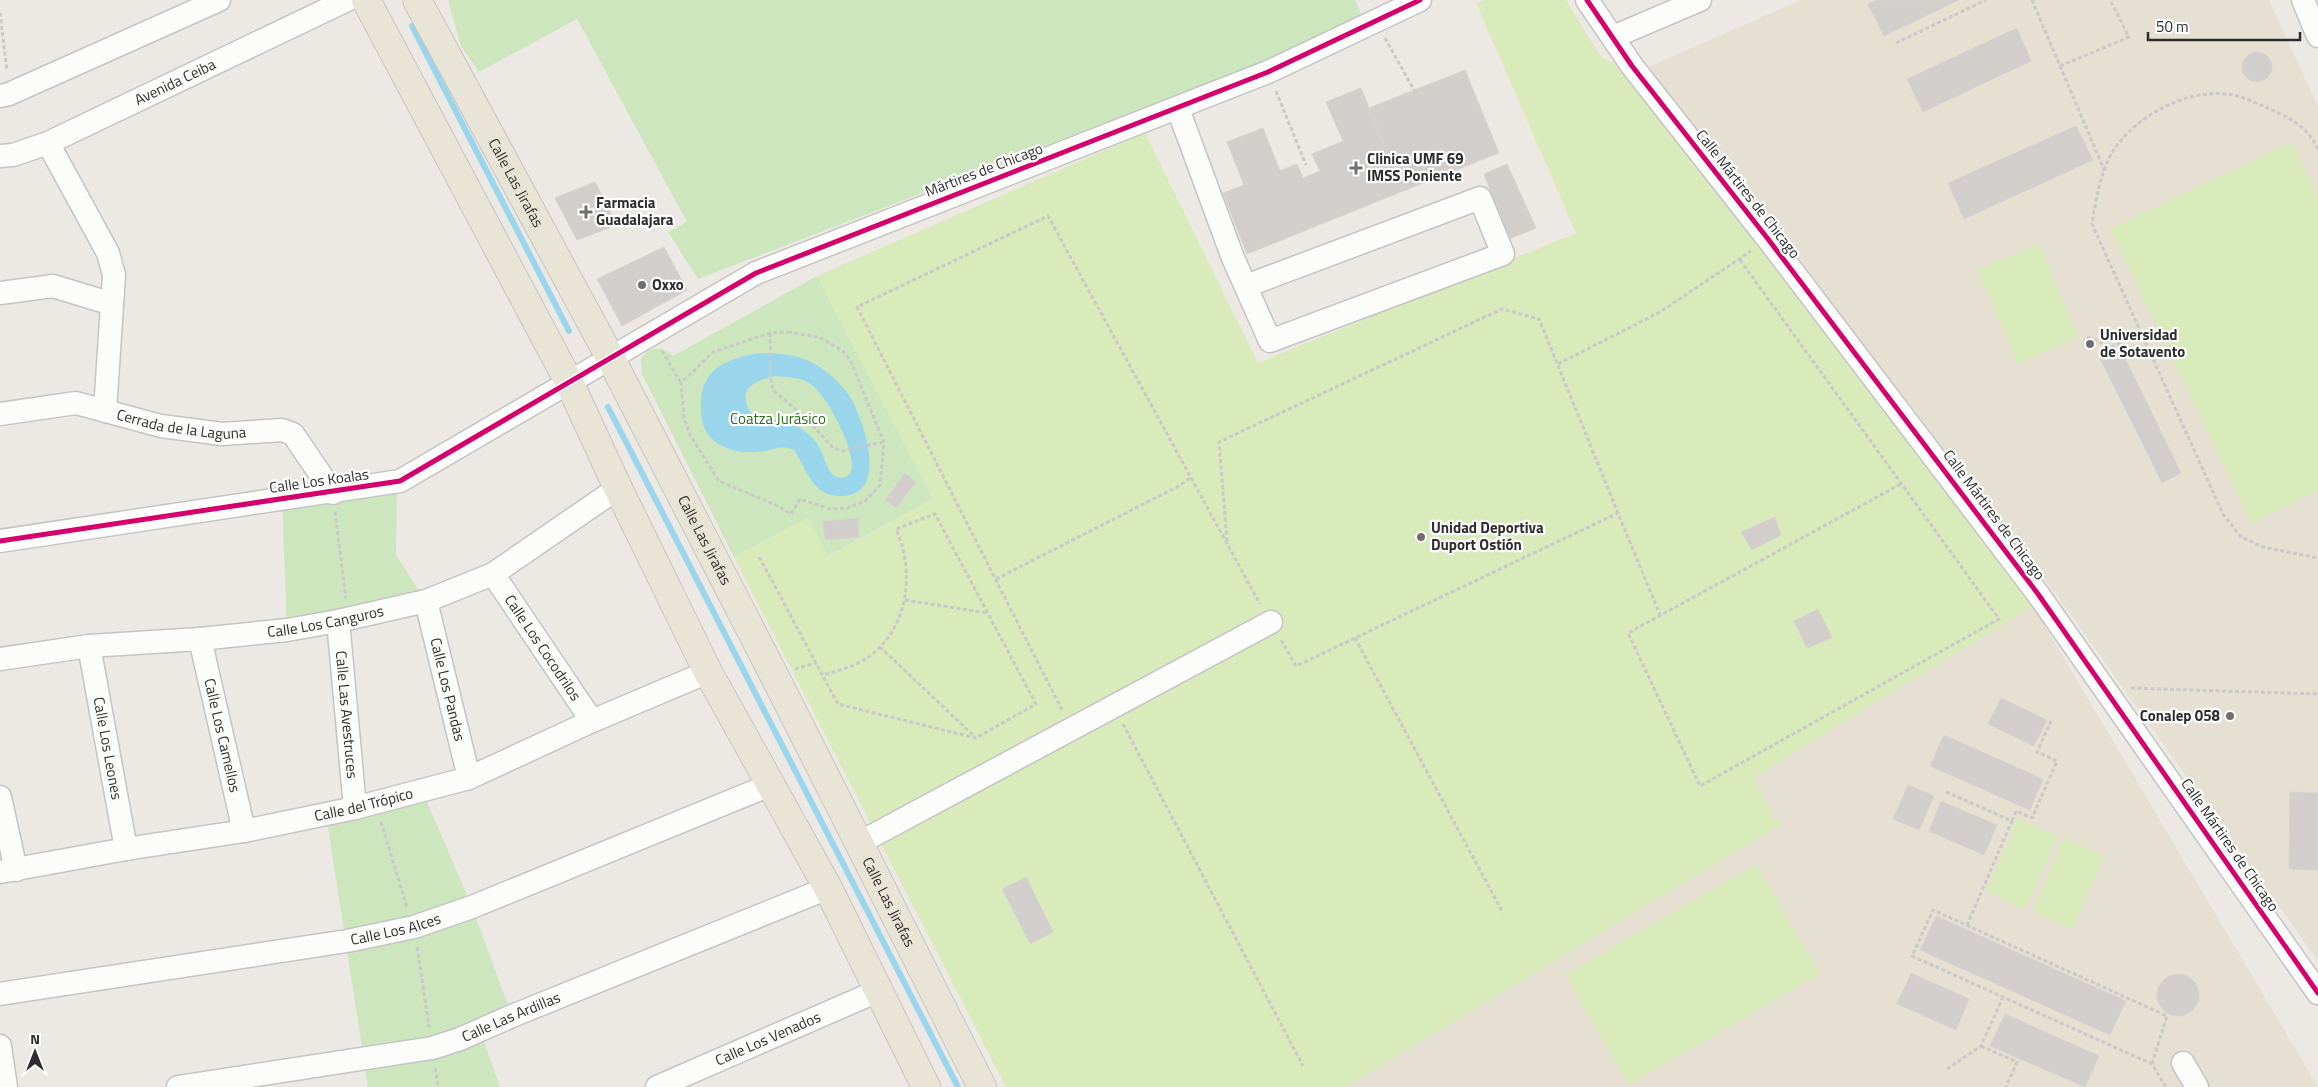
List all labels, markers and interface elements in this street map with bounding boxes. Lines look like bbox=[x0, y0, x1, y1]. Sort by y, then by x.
scale bar bbox=[2148, 10, 2300, 42]
text: 50 m bbox=[2156, 15, 2189, 38]
street label: Avenida Ceiba bbox=[130, 52, 220, 111]
street label: Calle Mártires de Chicago bbox=[1691, 124, 1806, 263]
street label: Calle Las Jirafas bbox=[483, 134, 550, 231]
street label: Mártires de Chicago bbox=[921, 136, 1046, 203]
place label: Clinica UMF 69 IMSS Poniente bbox=[1367, 147, 1464, 187]
marker: Clinica UMF 69 IMSS Poniente bbox=[1349, 161, 1363, 175]
place label: Farmacia Guadalajara bbox=[596, 191, 674, 231]
marker: Farmacia Guadalajara bbox=[580, 206, 592, 218]
place label: Oxxo bbox=[652, 273, 684, 296]
marker: Oxxo bbox=[636, 279, 648, 291]
place label: Universidad de Sotavento bbox=[2100, 323, 2185, 363]
marker: Universidad de Sotavento bbox=[2084, 338, 2096, 350]
street label: Cerrada de la Laguna bbox=[114, 403, 247, 445]
park label: Coatza Jurásico bbox=[730, 407, 826, 430]
street label: Calle Mártires de Chicago bbox=[1938, 445, 2051, 585]
street label: Calle Los Koalas bbox=[268, 462, 370, 499]
street label: Calle Las Jirafas bbox=[672, 491, 738, 589]
place label: Unidad Deportiva Duport Ostión bbox=[1431, 516, 1544, 556]
marker: Unidad Deportiva Duport Ostión bbox=[1415, 531, 1427, 543]
street label: Calle Los Cocodrilos bbox=[499, 590, 587, 705]
street label: Calle Los Canguros bbox=[266, 599, 386, 643]
street label: Calle Los Pandas bbox=[424, 635, 472, 743]
street label: Calle Las Avestruces bbox=[330, 650, 364, 780]
street label: Calle Los Camellos bbox=[198, 676, 247, 795]
street label: Calle Los Leones bbox=[87, 695, 129, 802]
place label: Conalep 058 bbox=[2140, 704, 2220, 727]
marker: Conalep 058 bbox=[2224, 710, 2236, 722]
street label: Calle Mártires de Chicago bbox=[2176, 773, 2285, 916]
street label: Calle del Trópico bbox=[312, 781, 416, 827]
street label: Calle Las Jirafas bbox=[857, 853, 922, 951]
street label: Calle Los Alces bbox=[348, 907, 444, 951]
street label: Calle Las Ardillas bbox=[458, 986, 564, 1048]
street label: Calle Los Venados bbox=[711, 1005, 824, 1071]
north arrow bbox=[10, 1027, 60, 1077]
text: N bbox=[30, 1028, 40, 1049]

